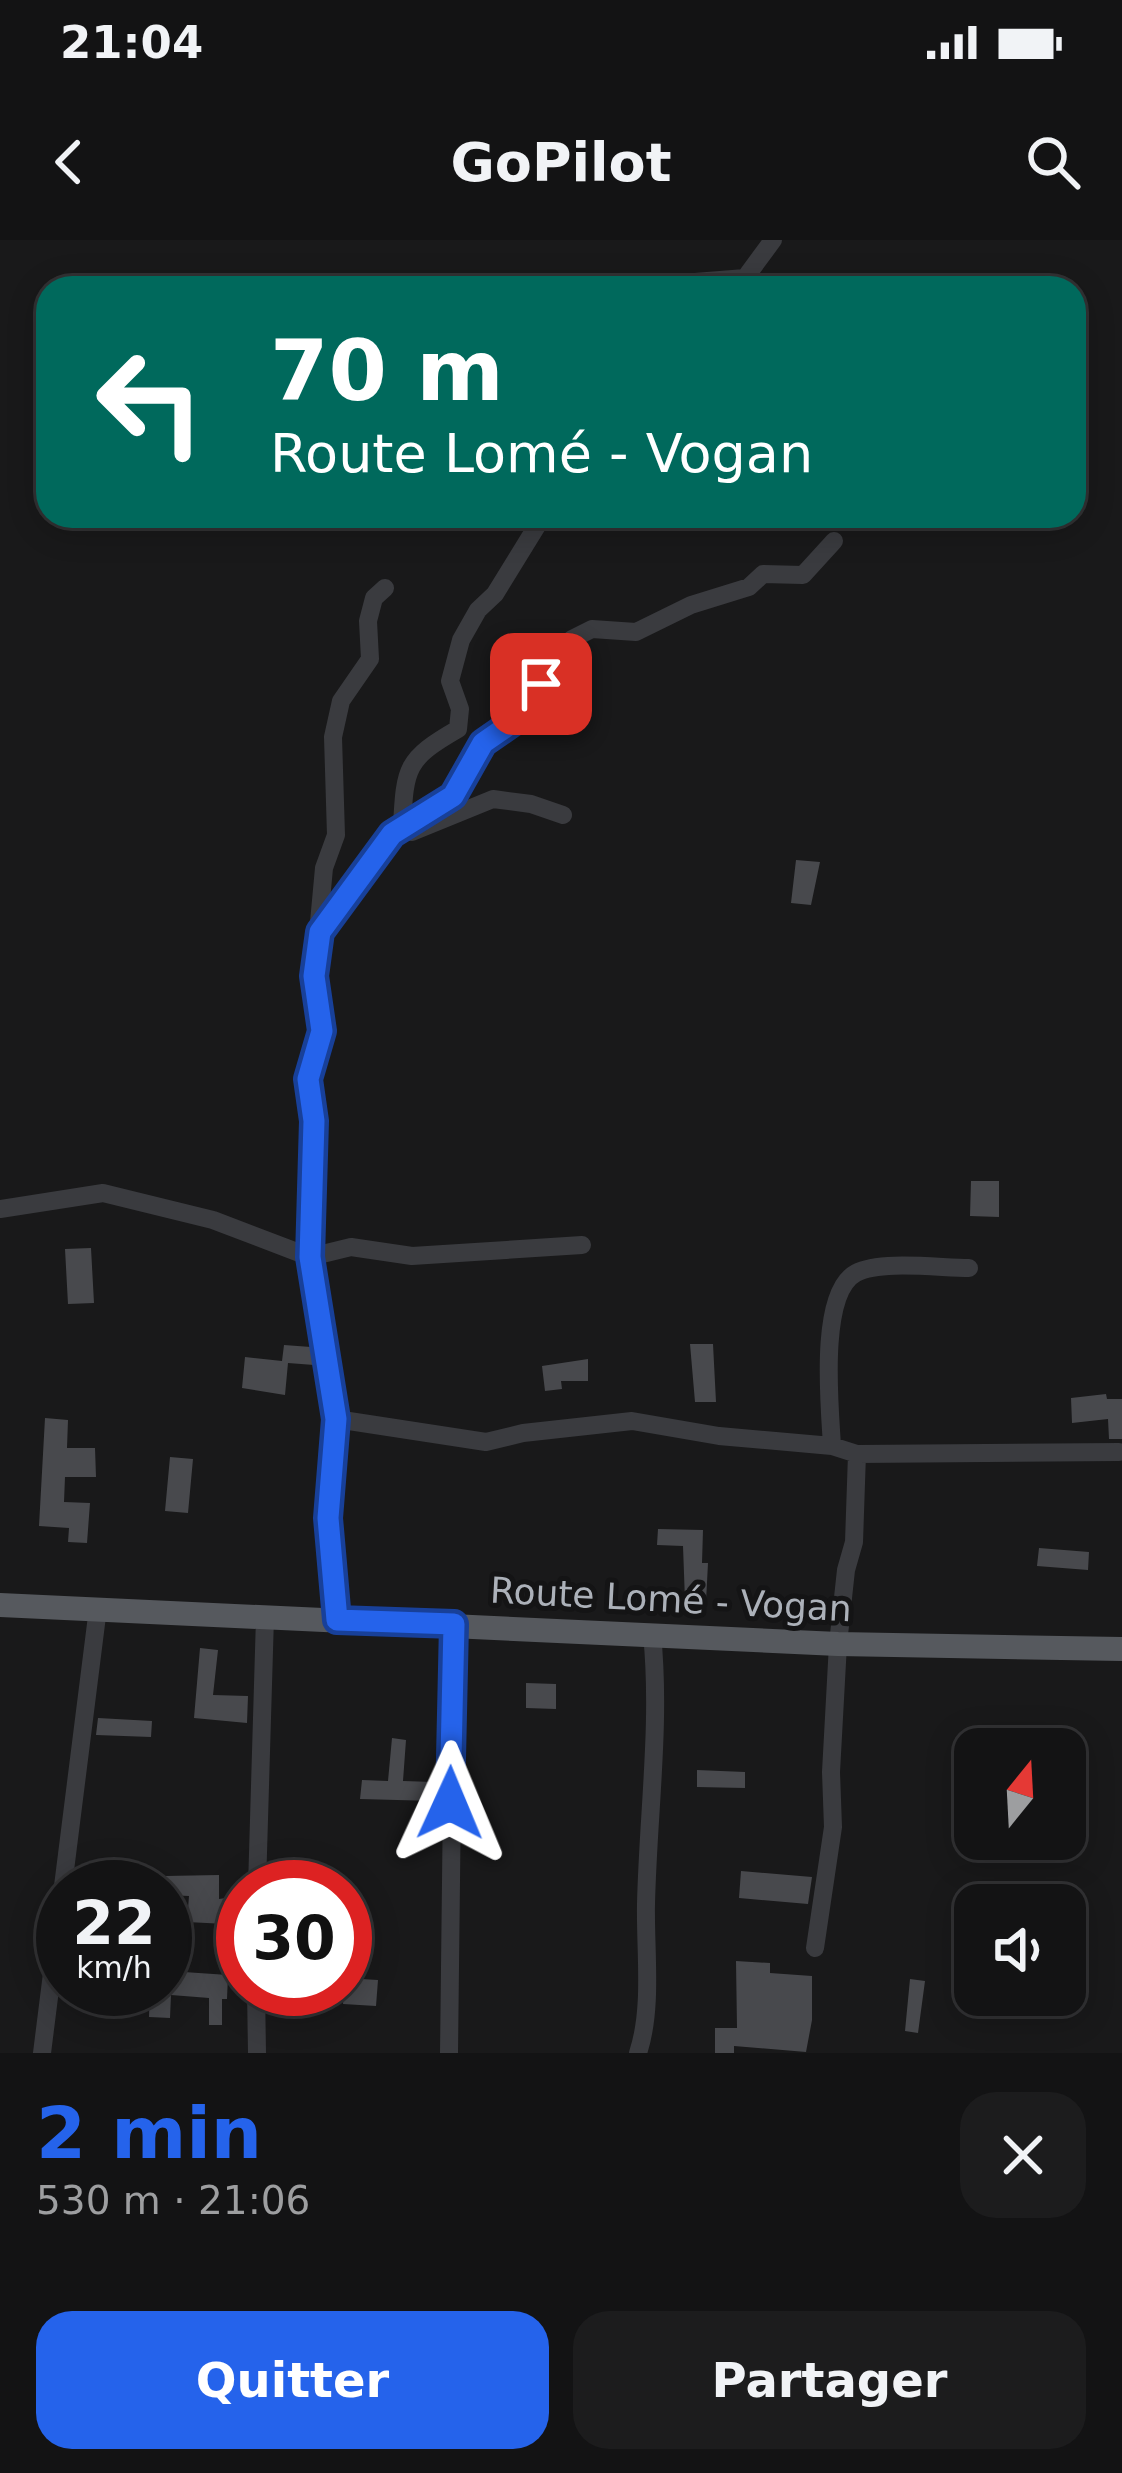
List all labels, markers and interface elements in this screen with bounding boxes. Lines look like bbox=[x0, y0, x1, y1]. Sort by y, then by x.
text: 21:04 bbox=[60, 16, 203, 69]
icon: back bbox=[36, 129, 102, 195]
icon: search bbox=[1020, 129, 1086, 195]
text: GoPilot bbox=[451, 131, 671, 194]
text: 70 m bbox=[270, 322, 504, 420]
icon: left bbox=[72, 324, 228, 480]
text: Route Lomé - Vogan bbox=[270, 422, 813, 485]
pin bbox=[490, 633, 592, 735]
icon: arrive bbox=[508, 651, 574, 717]
street label: Route Lomé - Vogan bbox=[489, 1570, 853, 1629]
north arrow bbox=[954, 1728, 1086, 1860]
map controls bbox=[954, 1728, 1086, 2016]
position arrow bbox=[387, 1740, 513, 1866]
speed limit sign: 30 bbox=[216, 1860, 372, 2016]
button: sound bbox=[954, 1884, 1086, 2016]
text: 22 bbox=[72, 1888, 156, 1958]
text: km/h bbox=[76, 1950, 152, 1985]
text: 2 min bbox=[36, 2091, 262, 2175]
button: close bbox=[960, 2092, 1086, 2218]
text: 530 m · 21:06 bbox=[36, 2178, 310, 2223]
button: Quitter bbox=[36, 2311, 549, 2449]
button: Partager bbox=[573, 2311, 1086, 2449]

